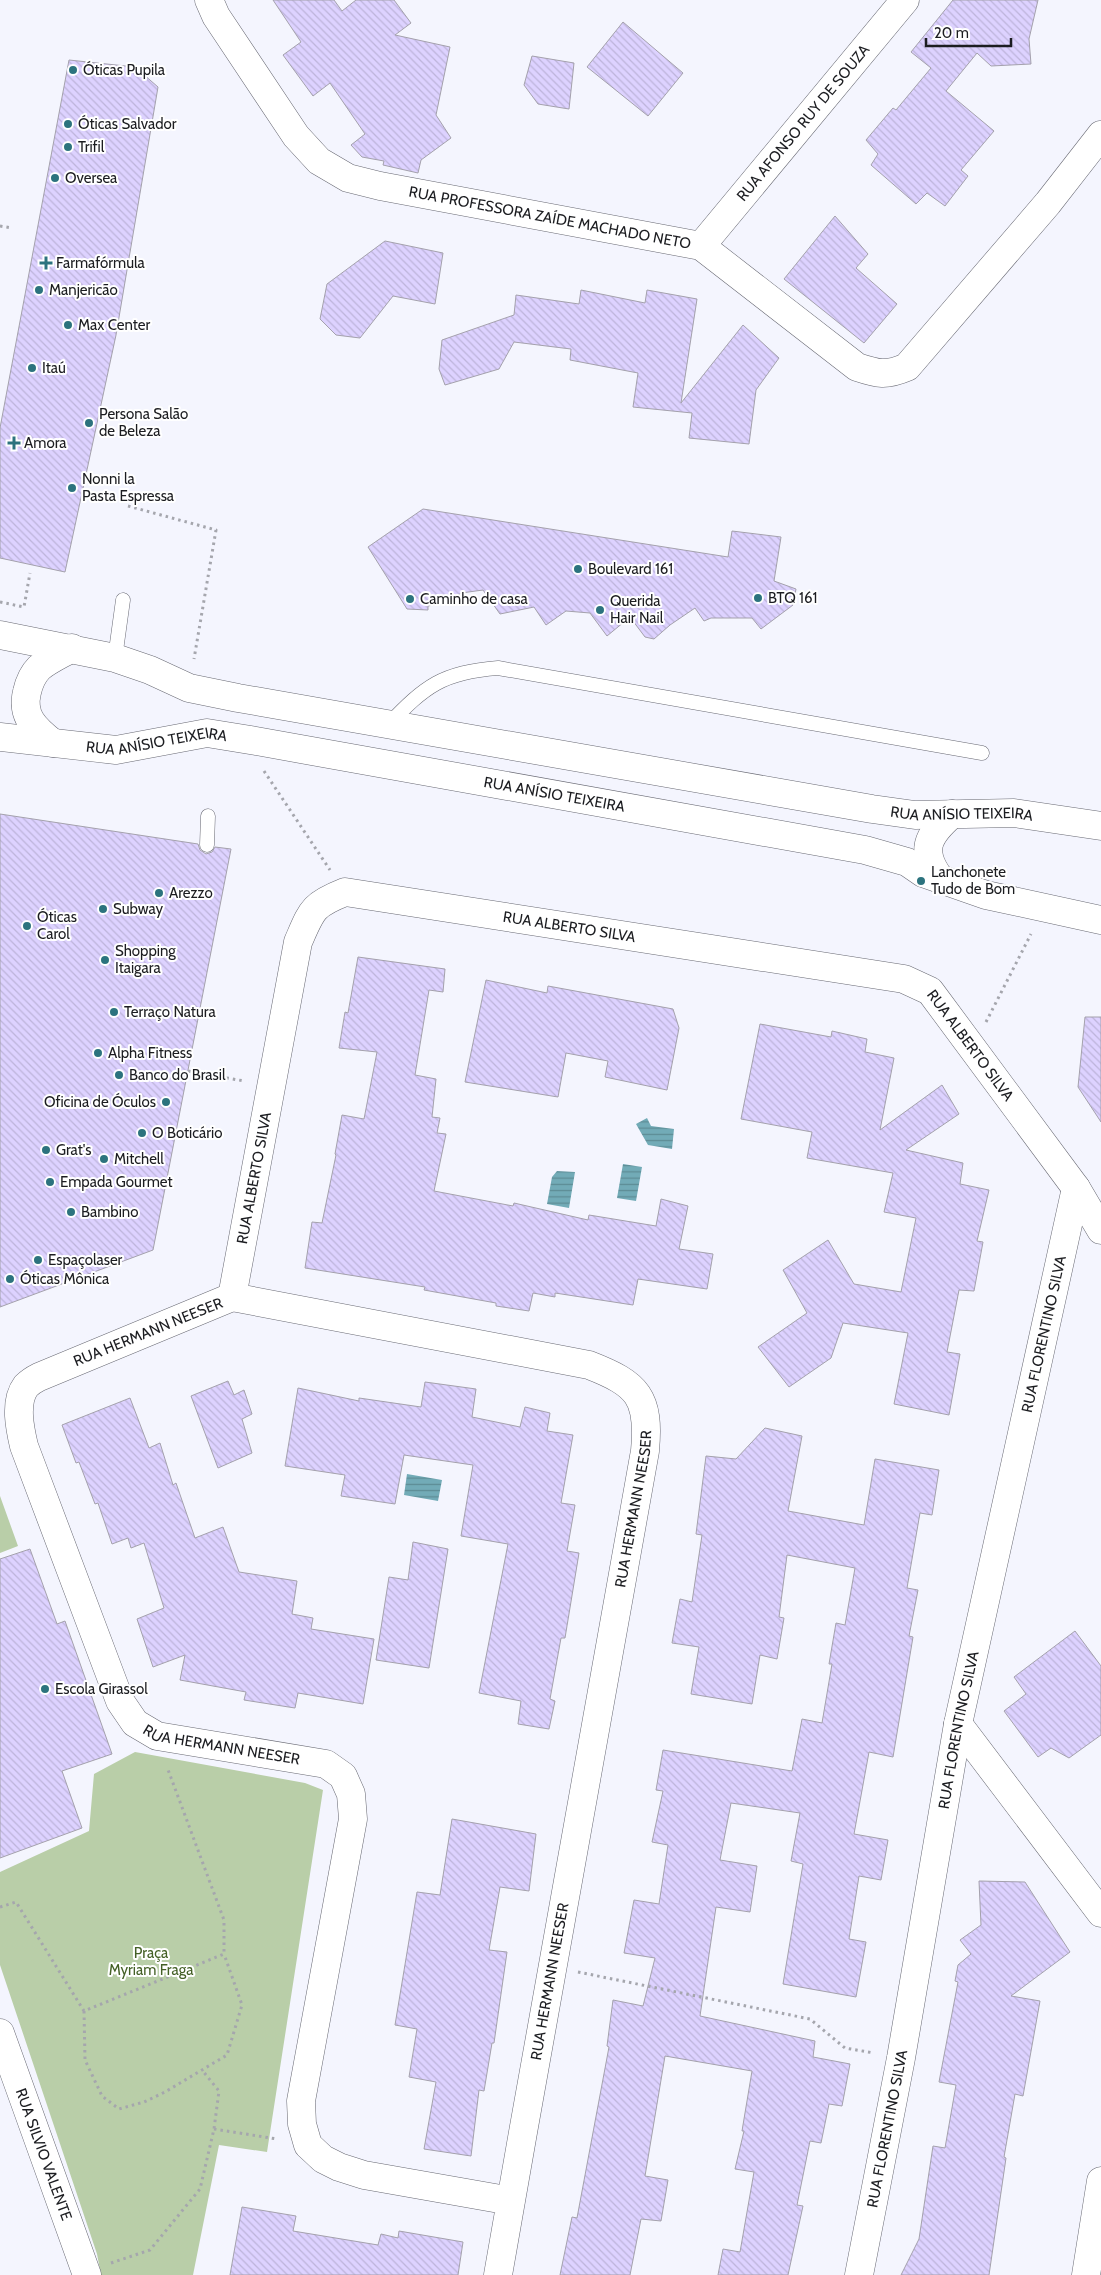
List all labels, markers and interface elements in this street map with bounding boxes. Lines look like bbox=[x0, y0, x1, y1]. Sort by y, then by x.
scale bar bbox=[926, 15, 1011, 47]
text: 20 m bbox=[934, 24, 969, 42]
street label: RUA AFONSO RUY DE SOUZA bbox=[733, 40, 874, 205]
place label: Óticas Pupila bbox=[83, 60, 166, 79]
marker: Óticas Pupila bbox=[67, 64, 79, 76]
place label: Óticas Salvador bbox=[78, 114, 177, 133]
marker: Óticas Salvador bbox=[62, 118, 74, 130]
place label: Trifil bbox=[78, 138, 105, 156]
marker: Trifil bbox=[62, 141, 74, 153]
place label: Oversea bbox=[65, 169, 118, 187]
marker: Oversea bbox=[49, 172, 61, 184]
street label: RUA PROFESSORA ZAÍDE MACHADO NETO bbox=[407, 183, 692, 253]
place label: Farmafórmula bbox=[56, 254, 146, 272]
marker: Farmafórmula bbox=[40, 257, 52, 269]
place label: Manjericão bbox=[49, 281, 118, 299]
marker: Manjericão bbox=[33, 284, 45, 296]
place label: Max Center bbox=[78, 316, 150, 334]
marker: Max Center bbox=[62, 319, 74, 331]
place label: Itaú bbox=[42, 359, 66, 377]
marker: Itaú bbox=[26, 362, 38, 374]
place label: Persona Salão de Beleza bbox=[99, 405, 188, 440]
marker: Persona Salão de Beleza bbox=[83, 417, 95, 429]
place label: Amora bbox=[24, 434, 67, 452]
marker: Amora bbox=[8, 437, 20, 449]
place label: Nonni la Pasta Espressa bbox=[82, 470, 175, 505]
marker: Nonni la Pasta Espressa bbox=[66, 482, 78, 494]
place label: Boulevard 161 bbox=[588, 560, 673, 578]
marker: Boulevard 161 bbox=[572, 563, 584, 575]
place label: BTQ 161 bbox=[768, 589, 817, 607]
place label: Caminho de casa bbox=[420, 590, 529, 608]
place label: Querida Hair Nail bbox=[610, 592, 664, 627]
marker: BTQ 161 bbox=[752, 592, 764, 604]
marker: Caminho de casa bbox=[404, 593, 416, 605]
marker: Querida Hair Nail bbox=[594, 604, 606, 616]
street label: RUA ANÍSIO TEIXEIRA bbox=[85, 724, 229, 759]
street label: RUA ANÍSIO TEIXEIRA bbox=[482, 773, 627, 816]
street label: RUA ANÍSIO TEIXEIRA bbox=[889, 803, 1035, 825]
place label: Lanchonete Tudo de Bom bbox=[931, 863, 1015, 898]
marker: Lanchonete Tudo de Bom bbox=[915, 875, 927, 887]
place label: Arezzo bbox=[169, 884, 213, 902]
marker: Arezzo bbox=[153, 887, 165, 899]
place label: Subway bbox=[113, 900, 163, 918]
marker: Subway bbox=[97, 903, 109, 915]
place label: Óticas Carol bbox=[37, 907, 77, 943]
street label: RUA ALBERTO SILVA bbox=[502, 908, 638, 946]
marker: Óticas Carol bbox=[21, 920, 33, 932]
place label: Shopping Itaigara bbox=[115, 942, 176, 977]
marker: Shopping Itaigara bbox=[99, 954, 111, 966]
street label: RUA ALBERTO SILVA bbox=[923, 986, 1018, 1105]
place label: Terraço Natura bbox=[124, 1003, 216, 1021]
marker: Terraço Natura bbox=[108, 1006, 120, 1018]
place label: Alpha Fitness bbox=[108, 1044, 192, 1062]
marker: Alpha Fitness bbox=[92, 1047, 104, 1059]
place label: Banco do Brasil bbox=[129, 1066, 226, 1084]
marker: Banco do Brasil bbox=[113, 1069, 125, 1081]
place label: Oficina de Óculos bbox=[44, 1092, 156, 1111]
marker: Oficina de Óculos bbox=[160, 1096, 172, 1108]
street label: RUA ALBERTO SILVA bbox=[233, 1110, 275, 1246]
place label: O Boticário bbox=[152, 1124, 222, 1142]
marker: O Boticário bbox=[136, 1127, 148, 1139]
place label: Grat's bbox=[56, 1141, 91, 1159]
marker: Grat's bbox=[40, 1144, 52, 1156]
place label: Mitchell bbox=[114, 1150, 164, 1168]
marker: Mitchell bbox=[98, 1153, 110, 1165]
place label: Empada Gourmet bbox=[60, 1173, 173, 1191]
marker: Empada Gourmet bbox=[44, 1176, 56, 1188]
place label: Bambino bbox=[81, 1203, 138, 1221]
marker: Bambino bbox=[65, 1206, 77, 1218]
place label: Espaçolaser bbox=[48, 1251, 123, 1269]
street label: RUA FLORENTINO SILVA bbox=[1018, 1253, 1070, 1414]
marker: Espaçolaser bbox=[32, 1254, 44, 1266]
place label: Óticas Mônica bbox=[20, 1269, 110, 1288]
marker: Óticas Mônica bbox=[4, 1273, 16, 1285]
street label: RUA HERMANN NEESER bbox=[71, 1294, 225, 1370]
street label: RUA HERMANN NEESER bbox=[611, 1430, 655, 1589]
street label: RUA FLORENTINO SILVA bbox=[935, 1649, 983, 1810]
place label: Escola Girassol bbox=[55, 1680, 148, 1698]
marker: Escola Girassol bbox=[39, 1683, 51, 1695]
street label: RUA HERMANN NEESER bbox=[140, 1721, 301, 1769]
street label: RUA HERMANN NEESER bbox=[527, 1901, 572, 2062]
park label: Praça Myriam Fraga bbox=[109, 1944, 194, 1979]
street label: RUA FLORENTINO SILVA bbox=[863, 2048, 911, 2209]
street label: RUA SILVIO VALENTE bbox=[12, 2086, 76, 2223]

